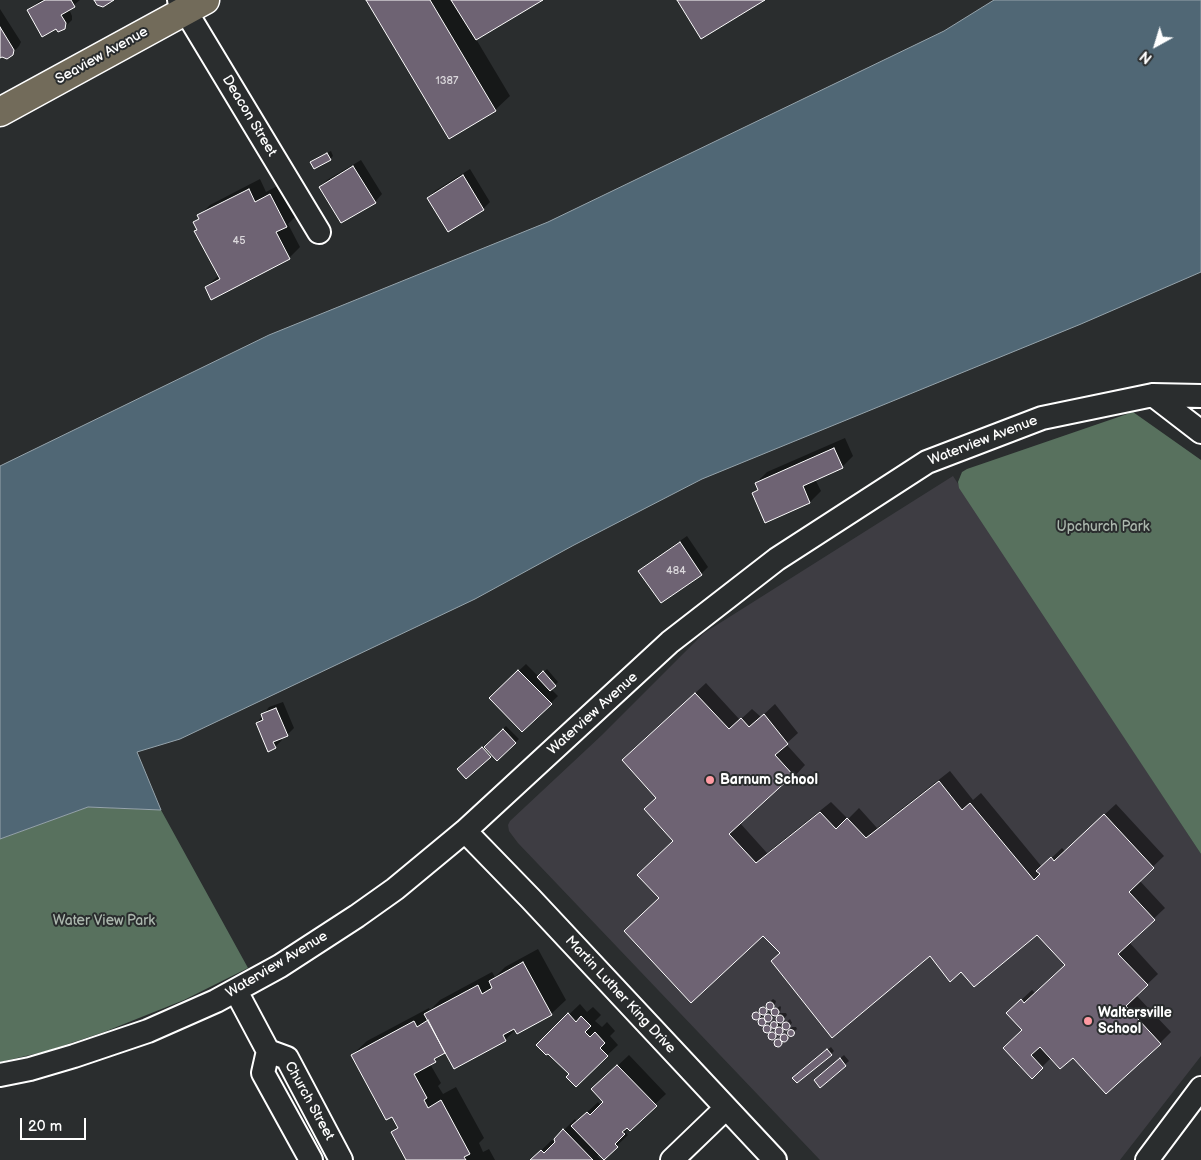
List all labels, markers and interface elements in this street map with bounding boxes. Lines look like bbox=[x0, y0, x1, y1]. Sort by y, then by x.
north arrow bbox=[1131, 20, 1181, 70]
street label: Seaview Avenue bbox=[53, 24, 151, 88]
text: N bbox=[1137, 47, 1156, 67]
street label: Deacon Street bbox=[218, 72, 280, 160]
house number: 1387 bbox=[436, 74, 458, 88]
house number: 45 bbox=[232, 234, 246, 248]
street label: Waterview Avenue bbox=[926, 412, 1040, 470]
park label: Upchurch Park bbox=[1056, 519, 1150, 535]
house number: 484 bbox=[666, 564, 686, 578]
street label: Waterview Avenue bbox=[544, 669, 642, 759]
place label: Barnum School bbox=[720, 772, 818, 788]
marker: Barnum School bbox=[704, 774, 716, 786]
park label: Water View Park bbox=[53, 913, 155, 929]
street label: Waterview Avenue bbox=[223, 928, 331, 1002]
street label: Martin Luther King Drive bbox=[561, 933, 679, 1057]
place label: Waltersville School bbox=[1098, 1005, 1172, 1038]
marker: Waltersville School bbox=[1082, 1015, 1094, 1027]
street label: Church Street bbox=[280, 1059, 338, 1143]
scale bar bbox=[22, 1108, 89, 1140]
text: 20 m bbox=[28, 1117, 62, 1136]

